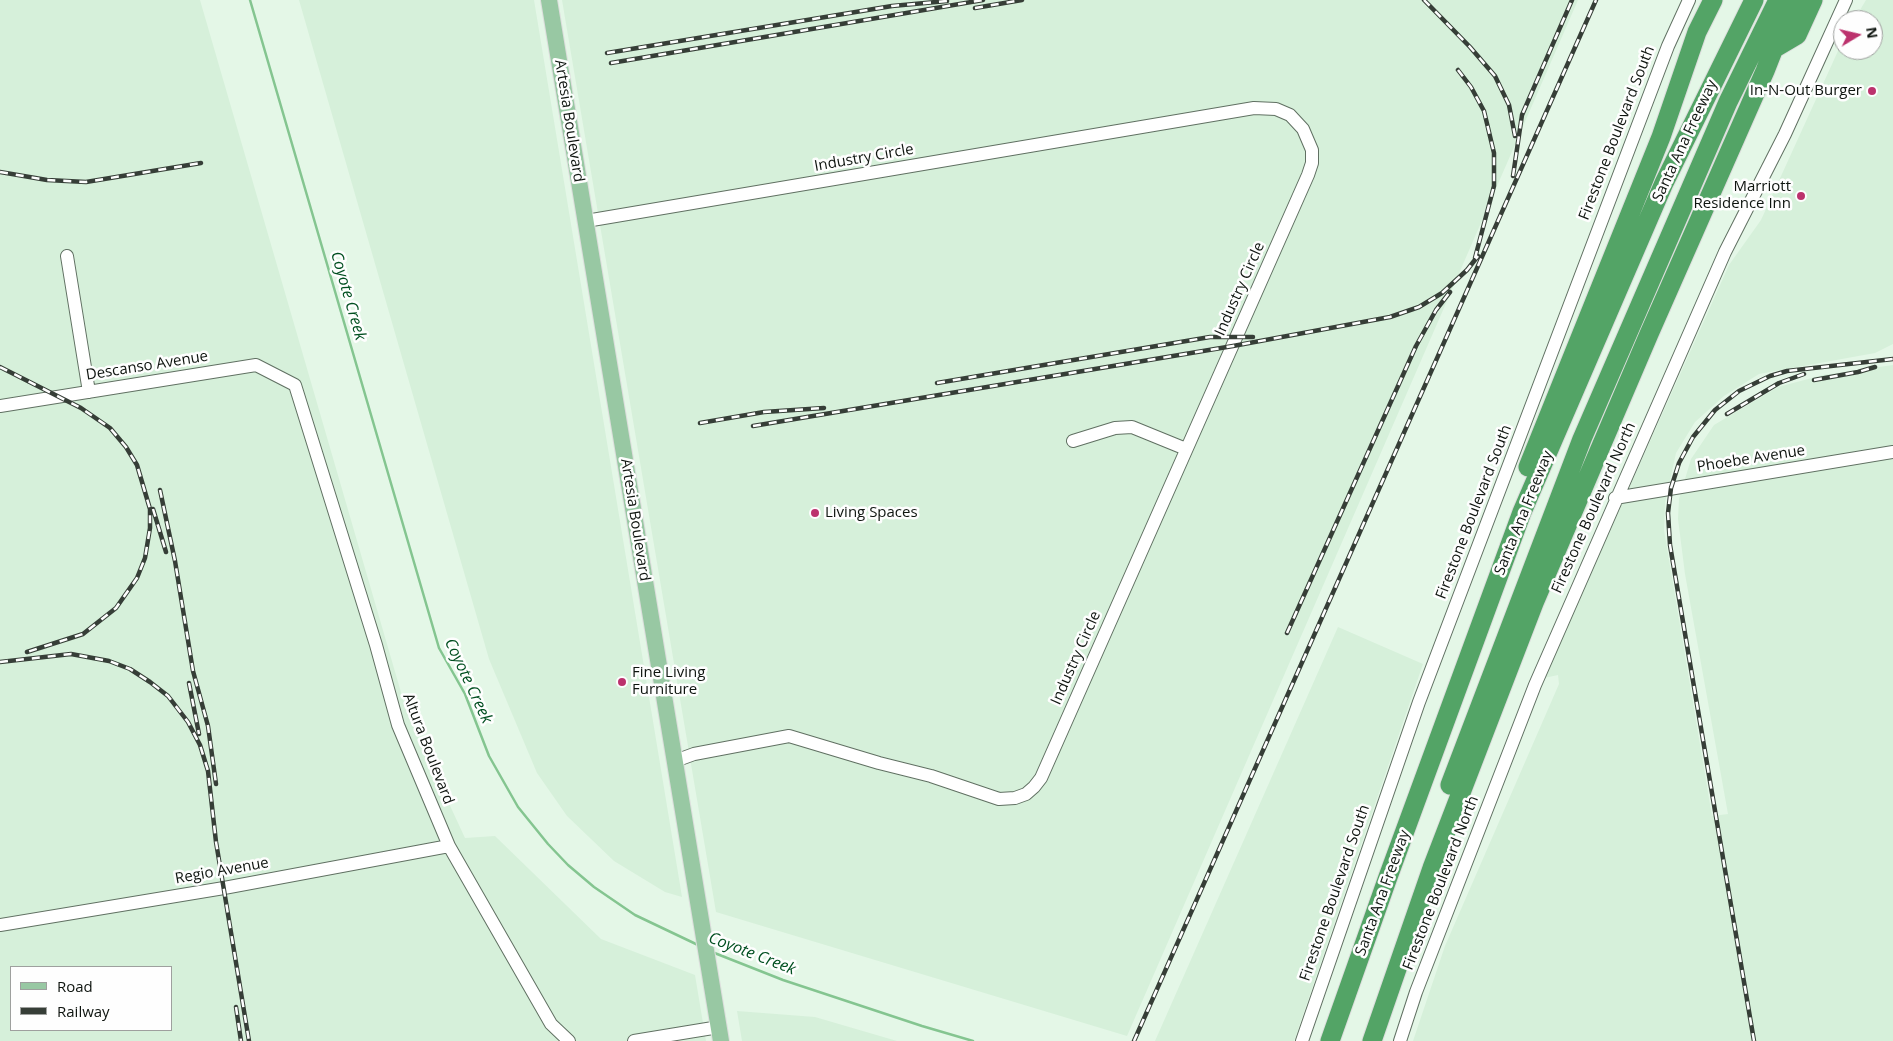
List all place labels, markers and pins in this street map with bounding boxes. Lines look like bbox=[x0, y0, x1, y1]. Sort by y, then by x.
place label: In-N-Out Burger bbox=[1750, 82, 1862, 100]
marker: In-N-Out Burger bbox=[1866, 85, 1878, 97]
place label: Marriott Residence Inn bbox=[1693, 178, 1791, 213]
marker: Marriott Residence Inn bbox=[1795, 190, 1807, 202]
place label: Living Spaces bbox=[825, 504, 918, 522]
marker: Living Spaces bbox=[809, 507, 821, 519]
place label: Fine Living Furniture bbox=[632, 664, 705, 699]
marker: Fine Living Furniture bbox=[616, 676, 628, 688]

